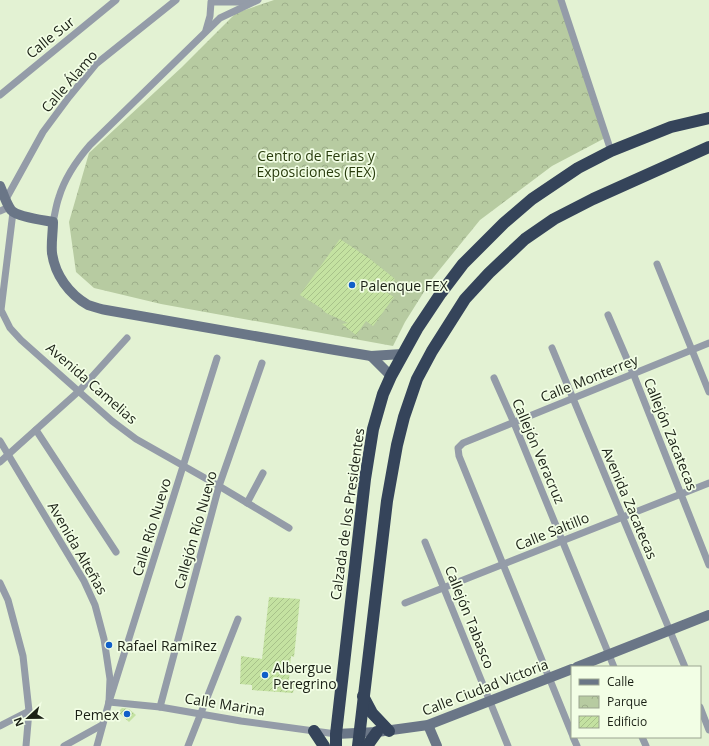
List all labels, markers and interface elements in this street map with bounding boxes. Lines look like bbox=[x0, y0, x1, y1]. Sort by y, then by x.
street label: Calle Sur bbox=[22, 11, 78, 62]
street label: Calle Álamo bbox=[37, 46, 101, 116]
park label: Centro de Ferias y Exposiciones (FEX) bbox=[256, 146, 376, 181]
place label: Palenque FEX bbox=[360, 276, 449, 295]
marker: Palenque FEX bbox=[347, 280, 357, 290]
street label: Avenida Camelias bbox=[42, 338, 142, 428]
street label: Calle Monterrey bbox=[537, 349, 642, 406]
street label: Callejón Zacatecas bbox=[640, 375, 702, 493]
street label: Callejón Veracruz bbox=[508, 395, 570, 507]
street label: Calzada de los Presidentes bbox=[326, 426, 369, 601]
street label: Avenida Zacatecas bbox=[598, 444, 662, 562]
street label: Callejón Río Nuevo bbox=[169, 469, 221, 591]
street label: Calle Río Nuevo bbox=[127, 476, 175, 578]
street label: Avenida Alteñas bbox=[44, 498, 112, 598]
street label: Calle Saltillo bbox=[512, 508, 592, 554]
street label: Callejón Tabasco bbox=[441, 563, 499, 671]
place label: Rafael RamiRez bbox=[117, 636, 217, 655]
marker: Rafael RamiRez bbox=[104, 640, 114, 650]
street label: Calle Ciudad Victoria bbox=[419, 654, 551, 720]
place label: Albergue Peregrino bbox=[273, 658, 337, 693]
legend bbox=[571, 666, 701, 738]
marker: Albergue Peregrino bbox=[260, 670, 270, 680]
text: Calle bbox=[607, 673, 634, 690]
street label: Calle Marina bbox=[183, 688, 267, 720]
text: Parque bbox=[607, 693, 647, 710]
north arrow bbox=[8, 698, 48, 738]
place label: Pemex bbox=[75, 705, 120, 724]
marker: Pemex bbox=[122, 709, 132, 719]
text: Edificio bbox=[607, 713, 647, 730]
text: N bbox=[10, 715, 27, 729]

